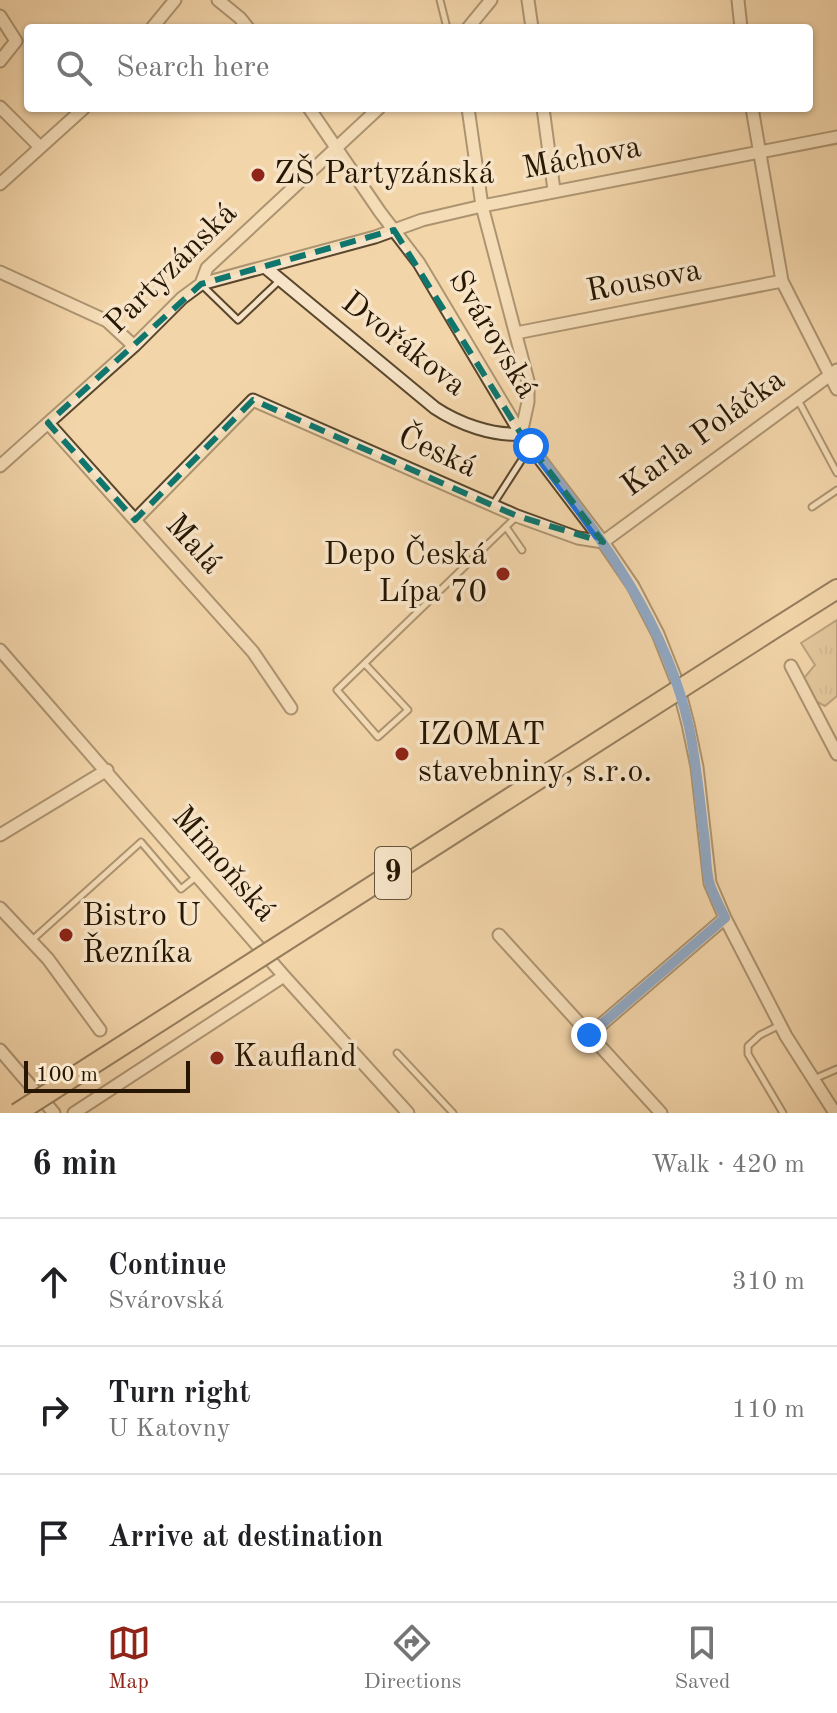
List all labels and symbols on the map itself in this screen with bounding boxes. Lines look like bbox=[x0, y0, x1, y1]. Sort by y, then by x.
street label: Máchova bbox=[520, 132, 644, 186]
place label: ZŠ Partyzánská bbox=[274, 153, 495, 191]
marker: ZŠ Partyzánská bbox=[249, 166, 267, 184]
street label: Partyzánská bbox=[100, 197, 244, 341]
street label: Rousova bbox=[584, 255, 704, 309]
street label: Svárovská bbox=[442, 266, 543, 404]
street label: Dvořákova bbox=[335, 287, 471, 403]
street label: Karla Poláčka bbox=[616, 364, 792, 504]
street label: Česká bbox=[393, 416, 484, 484]
route start bbox=[513, 428, 549, 464]
street label: Malá bbox=[159, 509, 227, 581]
place label: Depo Česká Lípa 70 bbox=[323, 534, 487, 609]
marker: Depo Česká Lípa 70 bbox=[494, 565, 512, 583]
place label: IZOMAT stavebniny, s.r.o. bbox=[418, 720, 652, 789]
marker: IZOMAT stavebniny, s.r.o. bbox=[393, 745, 411, 763]
street label: Mimoňská bbox=[165, 802, 281, 929]
road number: 9 bbox=[375, 847, 411, 899]
place label: Bistro U Řezníka bbox=[82, 901, 201, 970]
marker: Bistro U Řezníka bbox=[57, 926, 75, 944]
route end bbox=[571, 1017, 607, 1053]
place label: Kaufland bbox=[233, 1042, 357, 1074]
marker: Kaufland bbox=[208, 1049, 226, 1067]
scale bar bbox=[24, 1057, 190, 1093]

